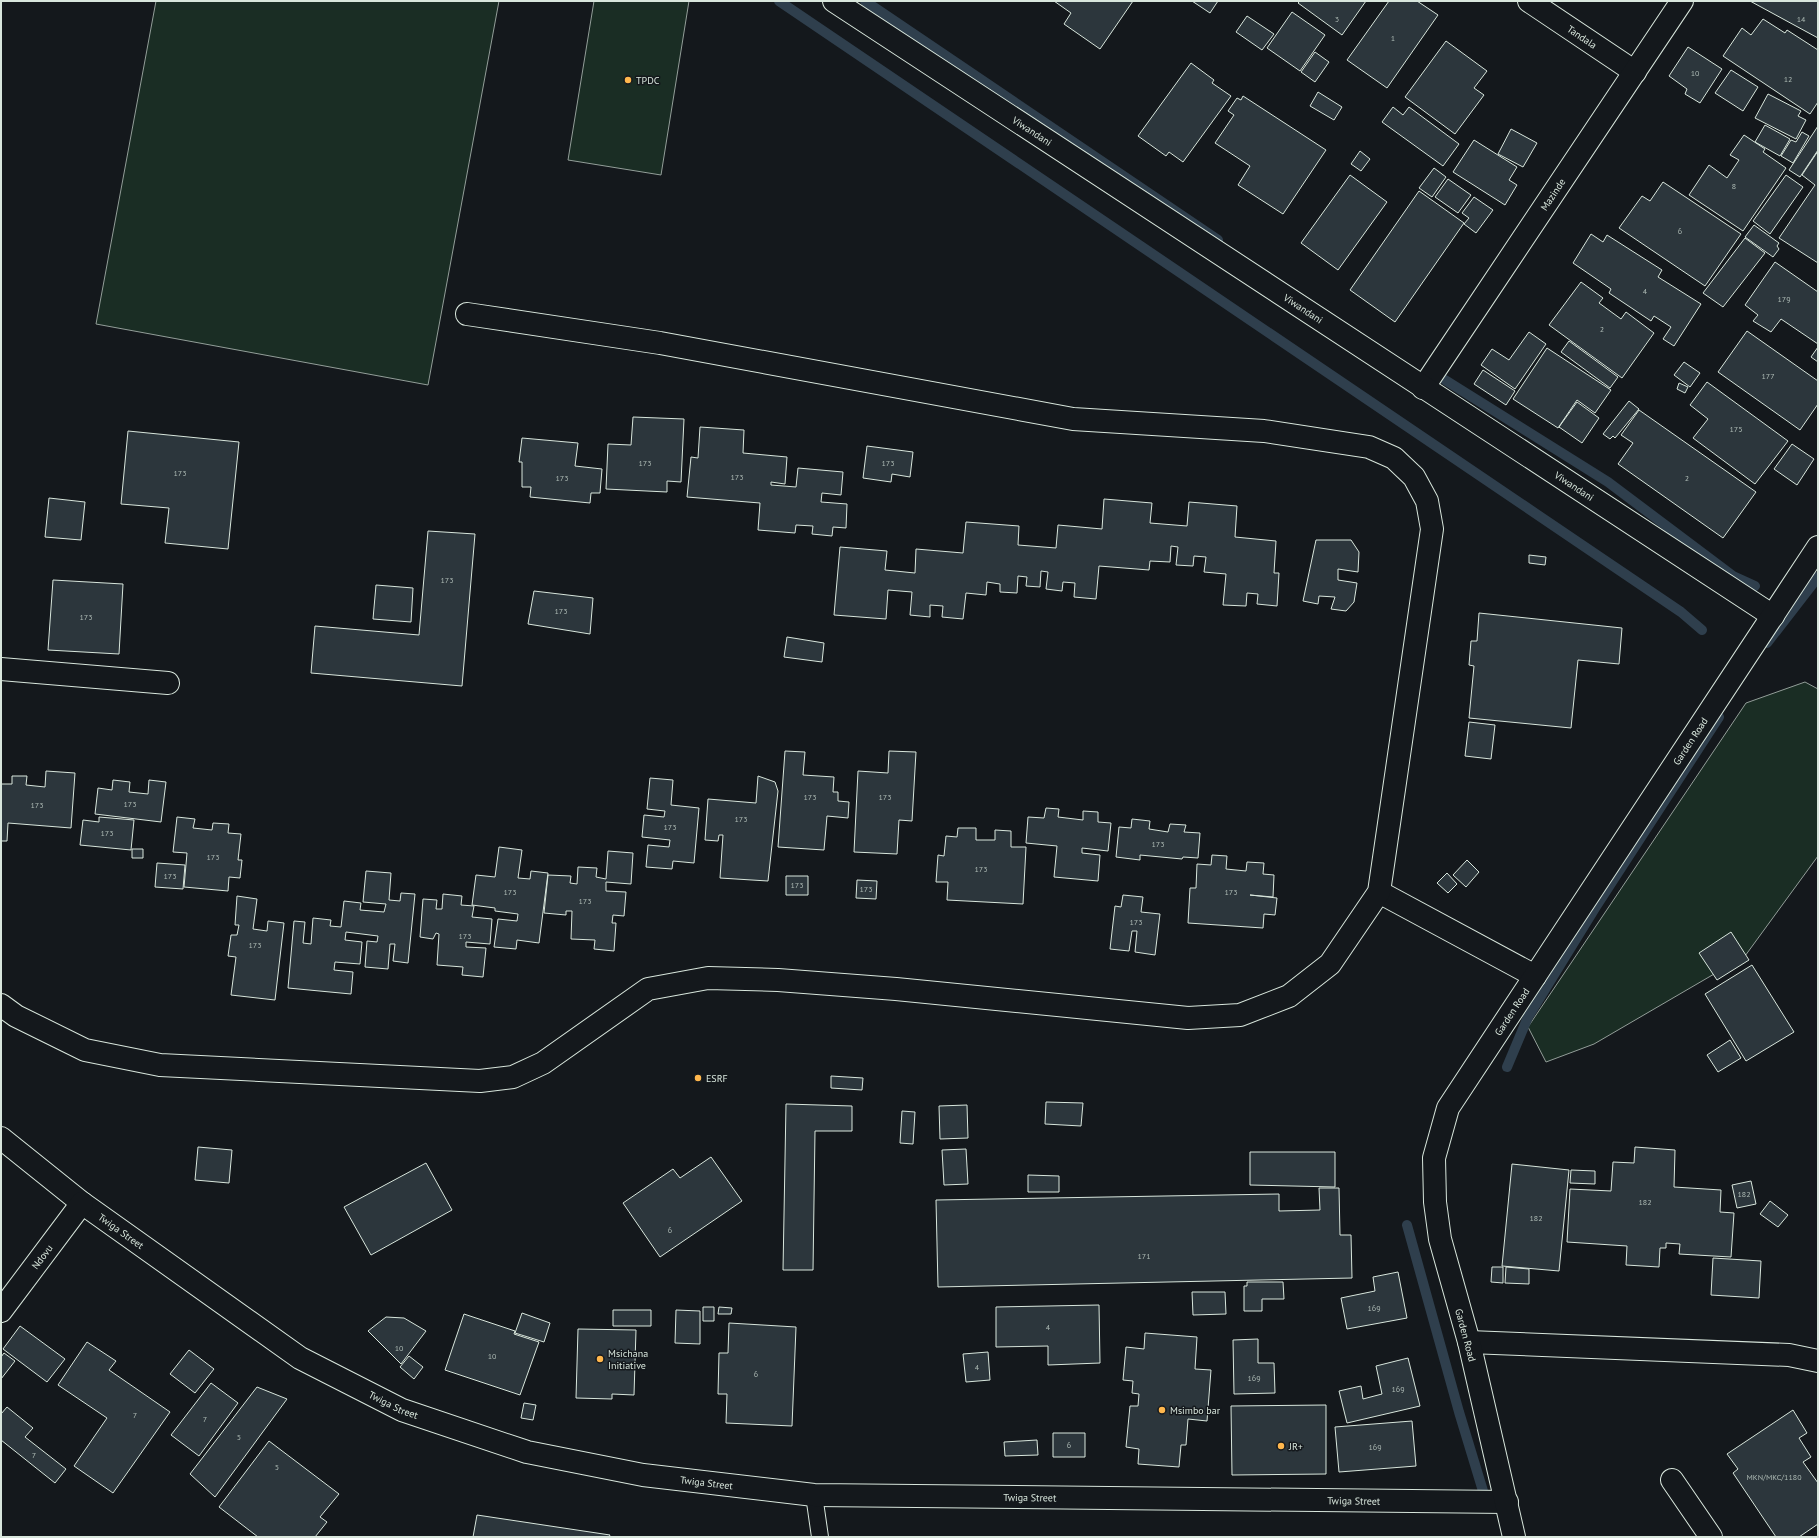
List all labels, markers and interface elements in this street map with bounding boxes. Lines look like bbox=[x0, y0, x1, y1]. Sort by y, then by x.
house number: 3 bbox=[1335, 14, 1339, 24]
house number: 14 bbox=[1797, 14, 1806, 24]
street label: Tandala bbox=[1564, 22, 1599, 52]
house number: 1 bbox=[1391, 33, 1395, 43]
house number: 10 bbox=[1691, 68, 1700, 78]
place label: TPDC bbox=[636, 74, 660, 87]
house number: 12 bbox=[1784, 74, 1792, 84]
marker: TPDC bbox=[623, 75, 633, 85]
street label: Viwandani bbox=[1009, 113, 1054, 149]
street label: Mazinde bbox=[1538, 176, 1568, 213]
house number: 8 bbox=[1732, 181, 1736, 191]
house number: 6 bbox=[1678, 226, 1682, 236]
house number: 4 bbox=[1643, 286, 1648, 296]
street label: Viwandani bbox=[1280, 291, 1325, 326]
house number: 179 bbox=[1777, 294, 1791, 304]
house number: 2 bbox=[1600, 324, 1604, 334]
house number: 177 bbox=[1761, 371, 1775, 381]
house number: 175 bbox=[1729, 424, 1743, 434]
house number: 173 bbox=[638, 458, 652, 468]
house number: 173 bbox=[881, 458, 895, 468]
house number: 173 bbox=[173, 468, 187, 478]
street label: Viwandani bbox=[1551, 468, 1596, 504]
house number: 173 bbox=[730, 472, 744, 482]
house number: 173 bbox=[555, 473, 569, 483]
house number: 2 bbox=[1685, 473, 1689, 483]
house number: 173 bbox=[440, 575, 454, 585]
house number: 173 bbox=[554, 606, 568, 616]
house number: 173 bbox=[79, 612, 93, 622]
street label: Garden Road bbox=[1670, 715, 1711, 768]
house number: 173 bbox=[803, 792, 817, 802]
house number: 173 bbox=[878, 792, 892, 802]
house number: 173 bbox=[123, 799, 137, 809]
house number: 173 bbox=[30, 800, 44, 810]
house number: 173 bbox=[734, 814, 748, 824]
house number: 173 bbox=[663, 822, 677, 832]
house number: 173 bbox=[100, 828, 114, 838]
house number: 173 bbox=[1151, 839, 1165, 849]
house number: 173 bbox=[206, 852, 220, 862]
house number: 173 bbox=[974, 864, 988, 874]
house number: 173 bbox=[163, 871, 177, 881]
house number: 173 bbox=[790, 880, 804, 890]
house number: 173 bbox=[859, 884, 873, 894]
house number: 173 bbox=[503, 887, 517, 897]
house number: 173 bbox=[1224, 887, 1238, 897]
house number: 173 bbox=[578, 896, 592, 906]
house number: 173 bbox=[1129, 917, 1143, 927]
house number: 173 bbox=[458, 931, 472, 941]
house number: 173 bbox=[248, 940, 262, 950]
street label: Garden Road bbox=[1492, 986, 1532, 1038]
place label: ESRF bbox=[706, 1072, 728, 1085]
marker: ESRF bbox=[693, 1073, 703, 1083]
house number: 182 bbox=[1737, 1189, 1751, 1199]
house number: 182 bbox=[1638, 1197, 1652, 1207]
street label: Twiga Street bbox=[96, 1211, 147, 1252]
house number: 182 bbox=[1529, 1213, 1543, 1223]
house number: 6 bbox=[668, 1225, 672, 1235]
street label: Ndovu bbox=[29, 1242, 56, 1272]
house number: 171 bbox=[1137, 1251, 1151, 1261]
house number: 169 bbox=[1367, 1303, 1381, 1313]
street label: Garden Road bbox=[1452, 1307, 1479, 1363]
house number: 4 bbox=[1046, 1322, 1051, 1332]
house number: 10 bbox=[395, 1343, 404, 1353]
place label: Msichana Initiative bbox=[608, 1347, 648, 1372]
house number: 10 bbox=[488, 1351, 497, 1361]
marker: Msichana Initiative bbox=[595, 1354, 605, 1364]
house number: 4 bbox=[975, 1362, 980, 1372]
house number: 6 bbox=[754, 1369, 758, 1379]
house number: 169 bbox=[1247, 1373, 1261, 1383]
house number: 169 bbox=[1391, 1384, 1405, 1394]
street label: Twiga Street bbox=[366, 1388, 420, 1422]
place label: Msimbo bar bbox=[1170, 1404, 1221, 1417]
marker: Msimbo bar bbox=[1157, 1405, 1167, 1415]
house number: 7 bbox=[133, 1410, 137, 1420]
house number: 7 bbox=[203, 1414, 207, 1424]
house number: 5 bbox=[237, 1432, 241, 1442]
house number: 6 bbox=[1067, 1440, 1071, 1450]
place label: JR+ bbox=[1288, 1440, 1303, 1453]
marker: JR+ bbox=[1276, 1441, 1286, 1451]
house number: 169 bbox=[1368, 1442, 1382, 1452]
house number: 7 bbox=[32, 1450, 36, 1460]
house number: 5 bbox=[275, 1462, 279, 1472]
house number: MKN/MKC/1180 bbox=[1746, 1472, 1802, 1482]
street label: Twiga Street bbox=[680, 1473, 734, 1493]
street label: Twiga Street bbox=[1003, 1491, 1057, 1504]
street label: Twiga Street bbox=[1327, 1494, 1381, 1508]

